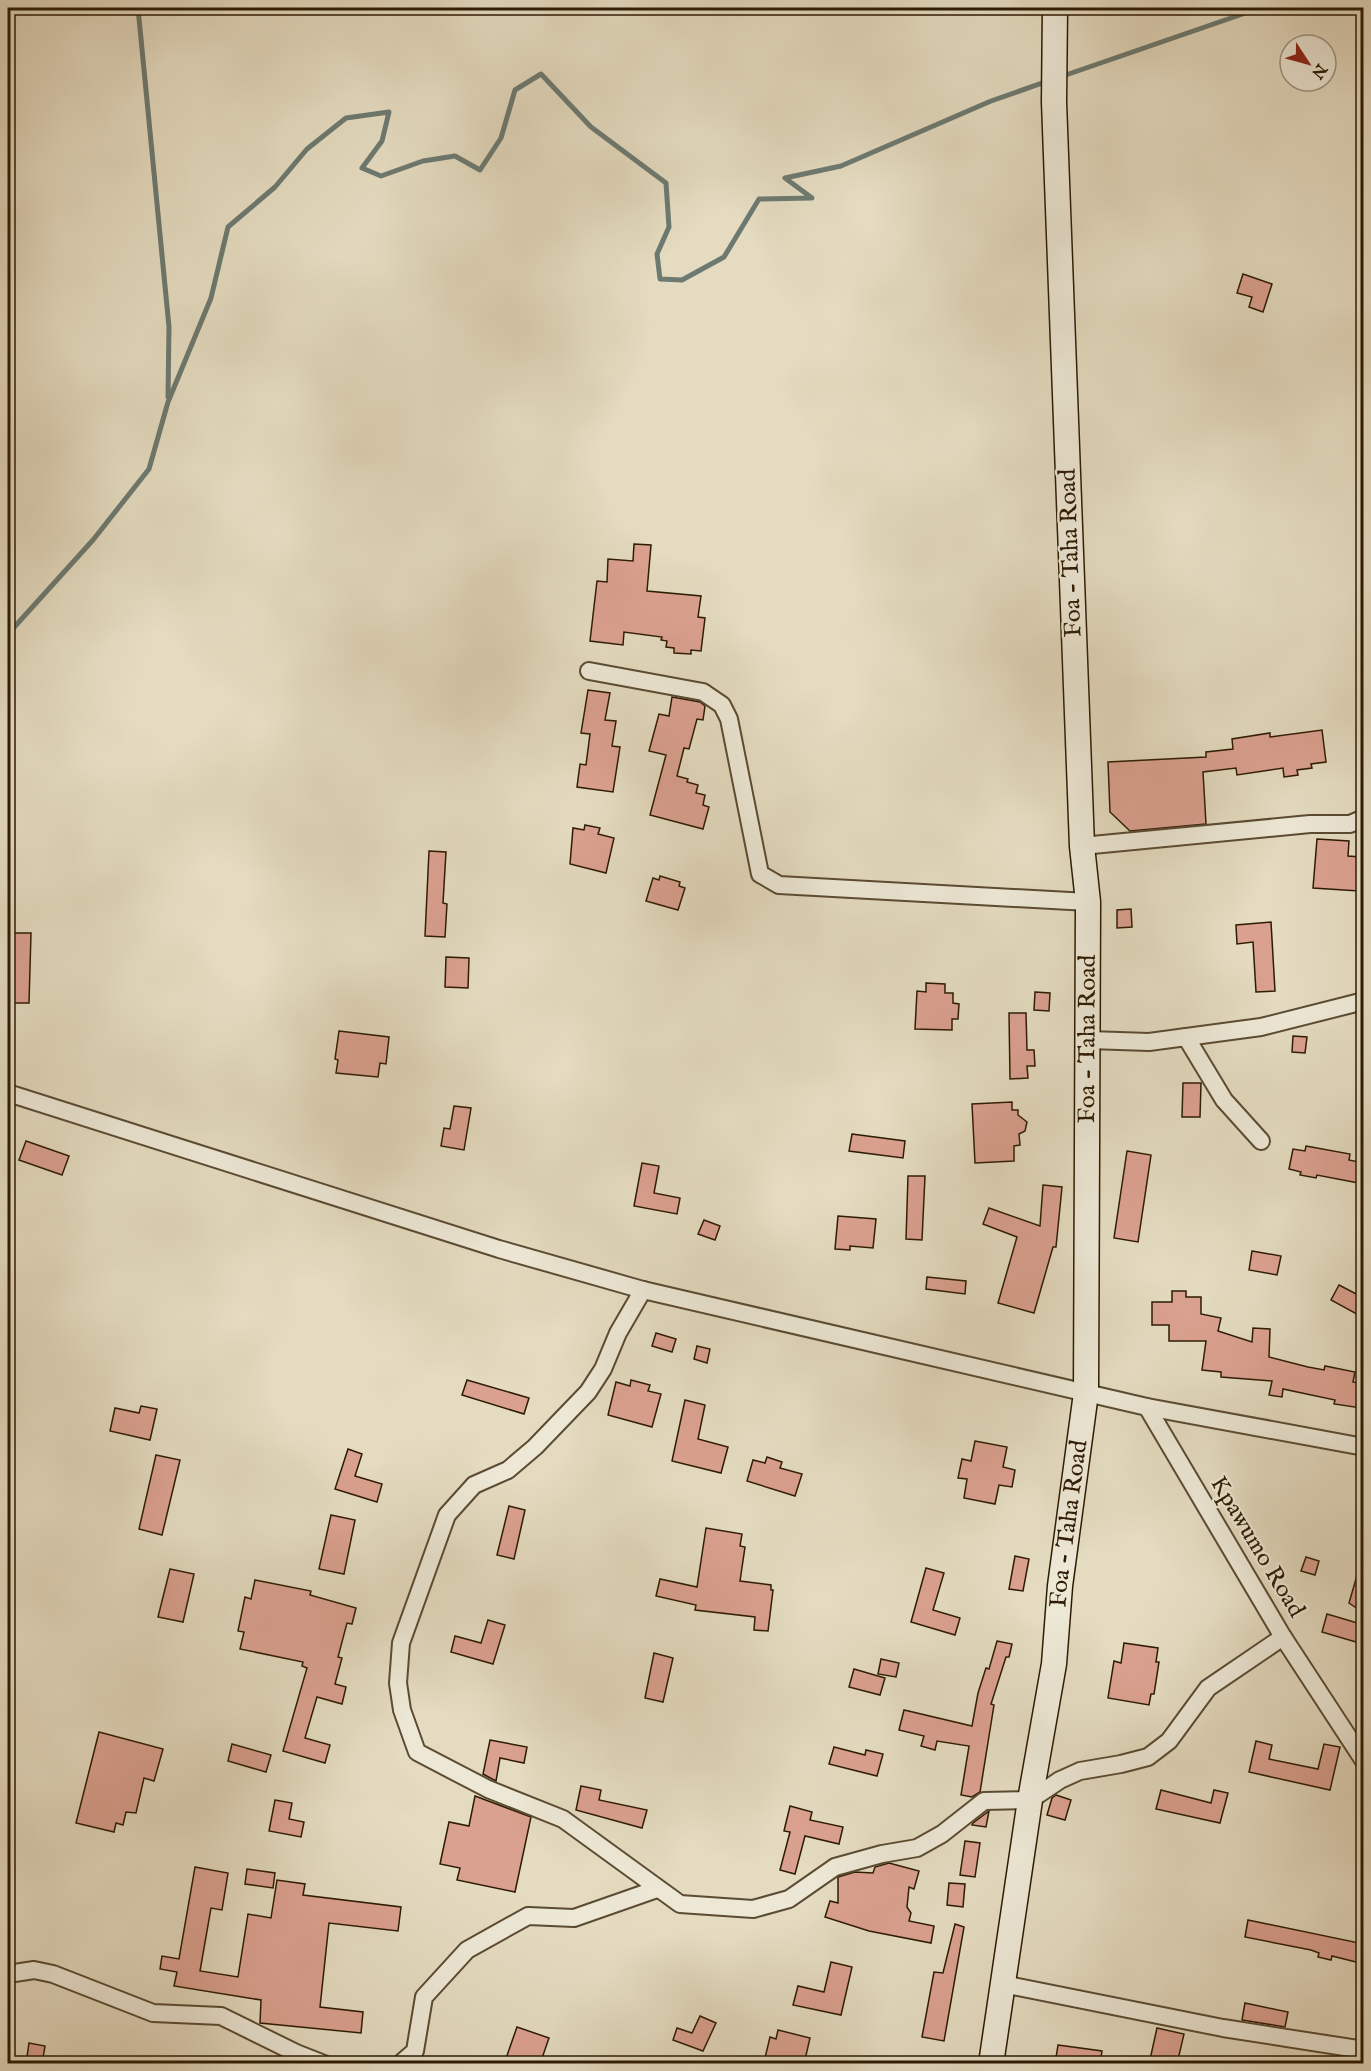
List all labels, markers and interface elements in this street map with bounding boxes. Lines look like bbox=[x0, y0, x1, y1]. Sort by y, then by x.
north arrow bbox=[1278, 33, 1338, 93]
text: N bbox=[1306, 58, 1331, 82]
street label: Foa - Taha Road bbox=[1053, 468, 1089, 638]
street label: Foa - Taha Road bbox=[1072, 954, 1103, 1123]
street label: Foa - Taha Road bbox=[1043, 1438, 1095, 1609]
street label: Kpawumo Road bbox=[1203, 1471, 1311, 1624]

